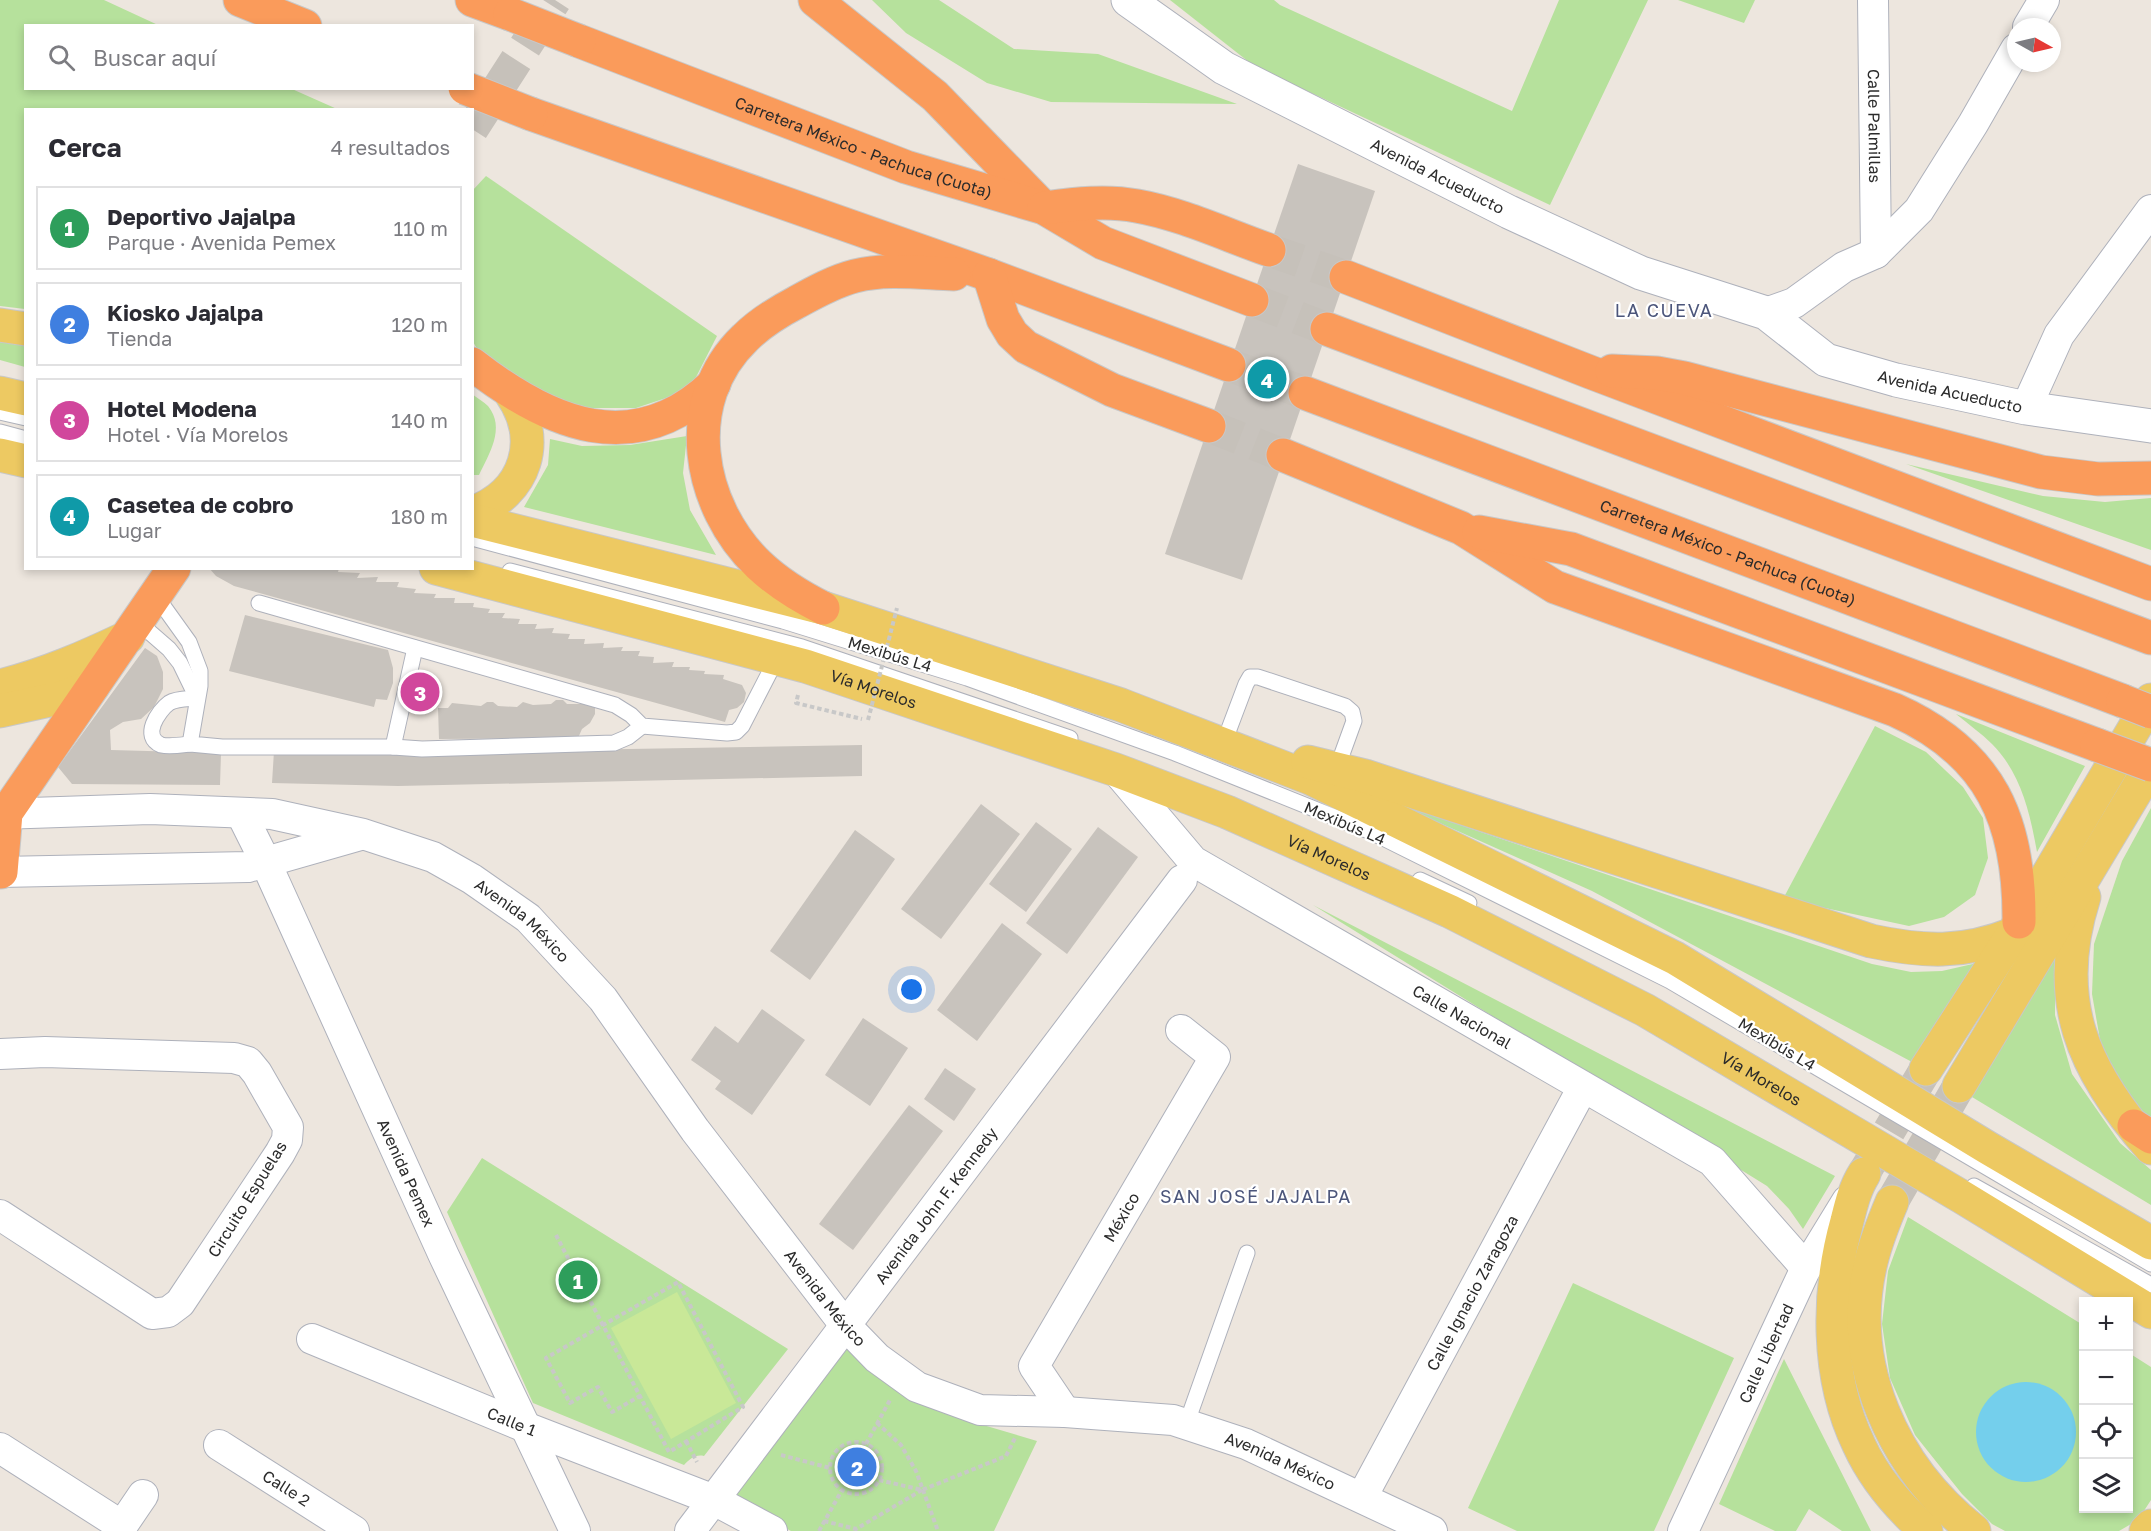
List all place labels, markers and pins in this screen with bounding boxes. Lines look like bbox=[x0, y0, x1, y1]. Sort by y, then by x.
pin: 4 bbox=[1248, 356, 1286, 401]
pin: 3 bbox=[400, 670, 440, 714]
pin: 1 bbox=[558, 1258, 598, 1302]
pin: 2 bbox=[838, 1444, 876, 1490]

